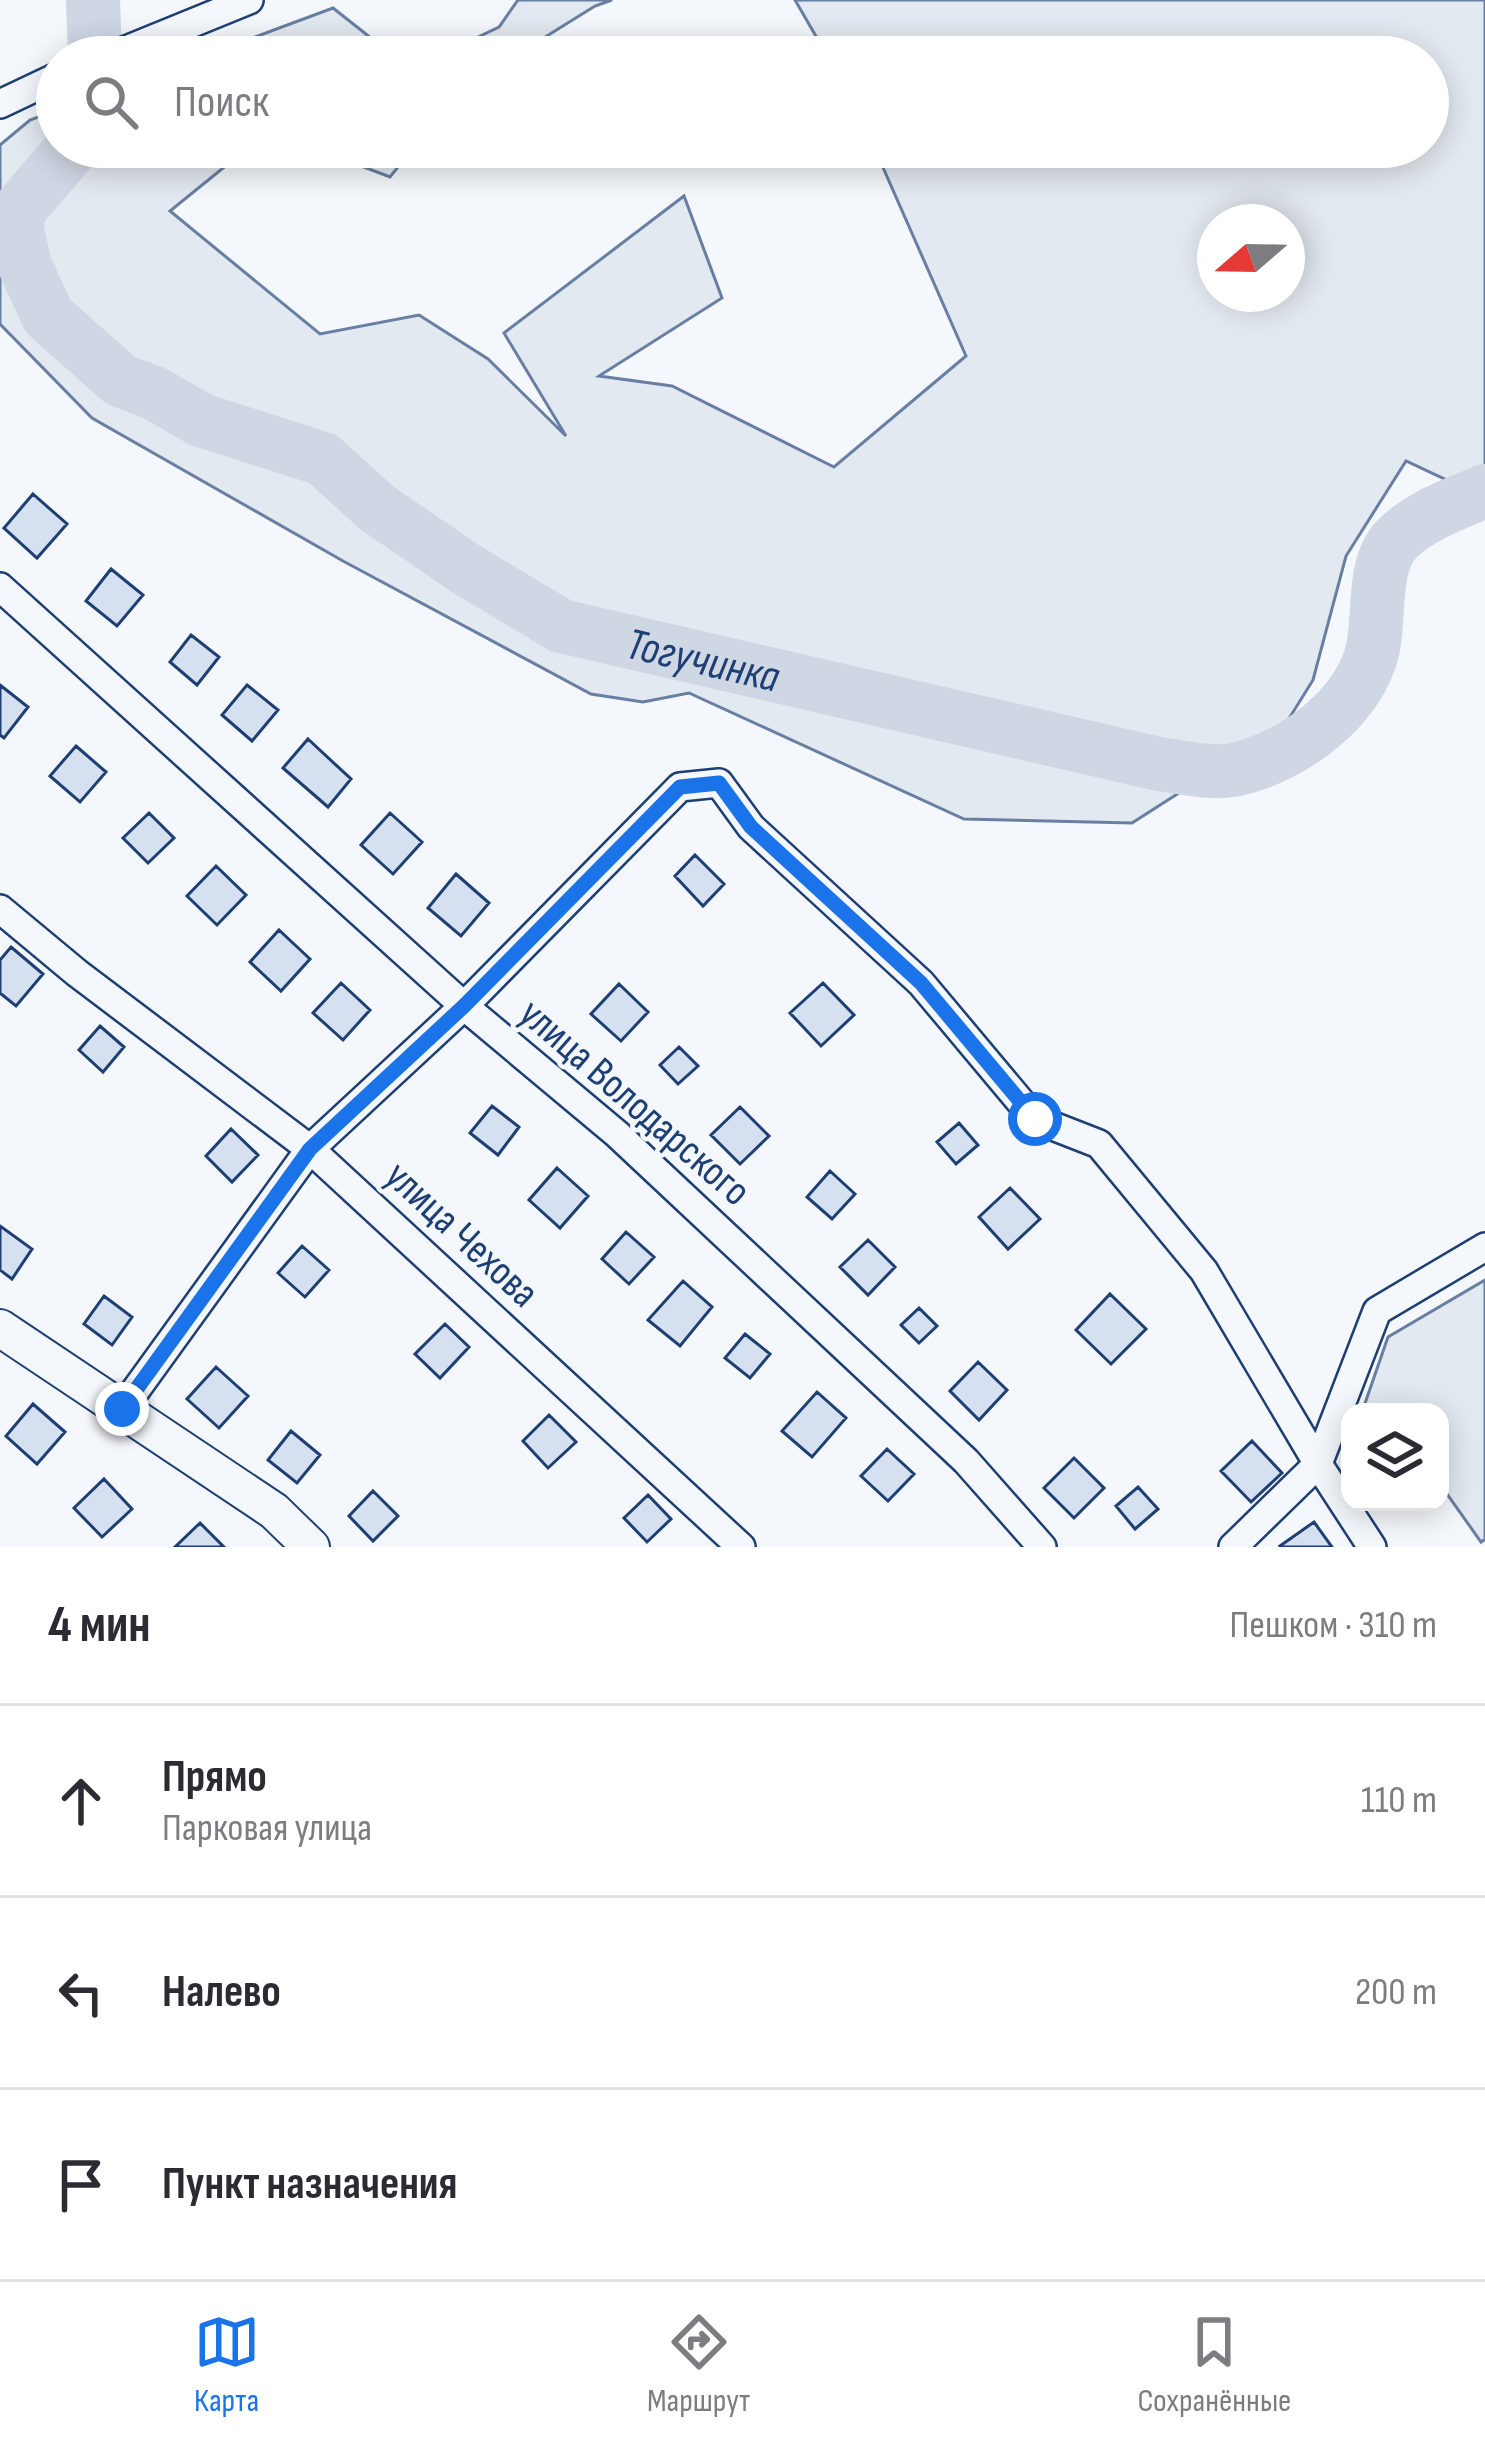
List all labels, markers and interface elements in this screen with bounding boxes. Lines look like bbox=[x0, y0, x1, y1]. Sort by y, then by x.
search box bbox=[36, 36, 1449, 168]
icon: search bbox=[78, 69, 144, 135]
text: Поиск bbox=[174, 75, 269, 130]
north arrow bbox=[1197, 204, 1305, 312]
water label: Тогучинка bbox=[621, 617, 785, 706]
street label: улица Володарского bbox=[508, 989, 760, 1217]
route start bbox=[1008, 1092, 1062, 1146]
street label: улица Чехова bbox=[374, 1151, 549, 1319]
route end bbox=[95, 1382, 149, 1436]
map controls bbox=[1341, 1403, 1449, 1511]
button: layers bbox=[1341, 1403, 1449, 1511]
text: 4 мин bbox=[48, 1595, 151, 1656]
text: Пешком · 310 m bbox=[1230, 1602, 1437, 1649]
text: Прямо bbox=[162, 1750, 267, 1805]
icon: ahead bbox=[48, 1768, 114, 1834]
text: 110 m bbox=[1361, 1777, 1437, 1824]
text: Парковая улица bbox=[162, 1805, 372, 1852]
icon: left bbox=[48, 1960, 114, 2026]
text: Налево bbox=[162, 1965, 281, 2020]
text: 200 m bbox=[1355, 1969, 1437, 2016]
icon: arrive bbox=[48, 2152, 114, 2218]
text: Пункт назначения bbox=[162, 2157, 457, 2212]
tab: Карта bbox=[194, 2309, 260, 2421]
tab: Маршрут bbox=[647, 2309, 750, 2421]
tab: Сохранённые bbox=[1137, 2309, 1291, 2421]

